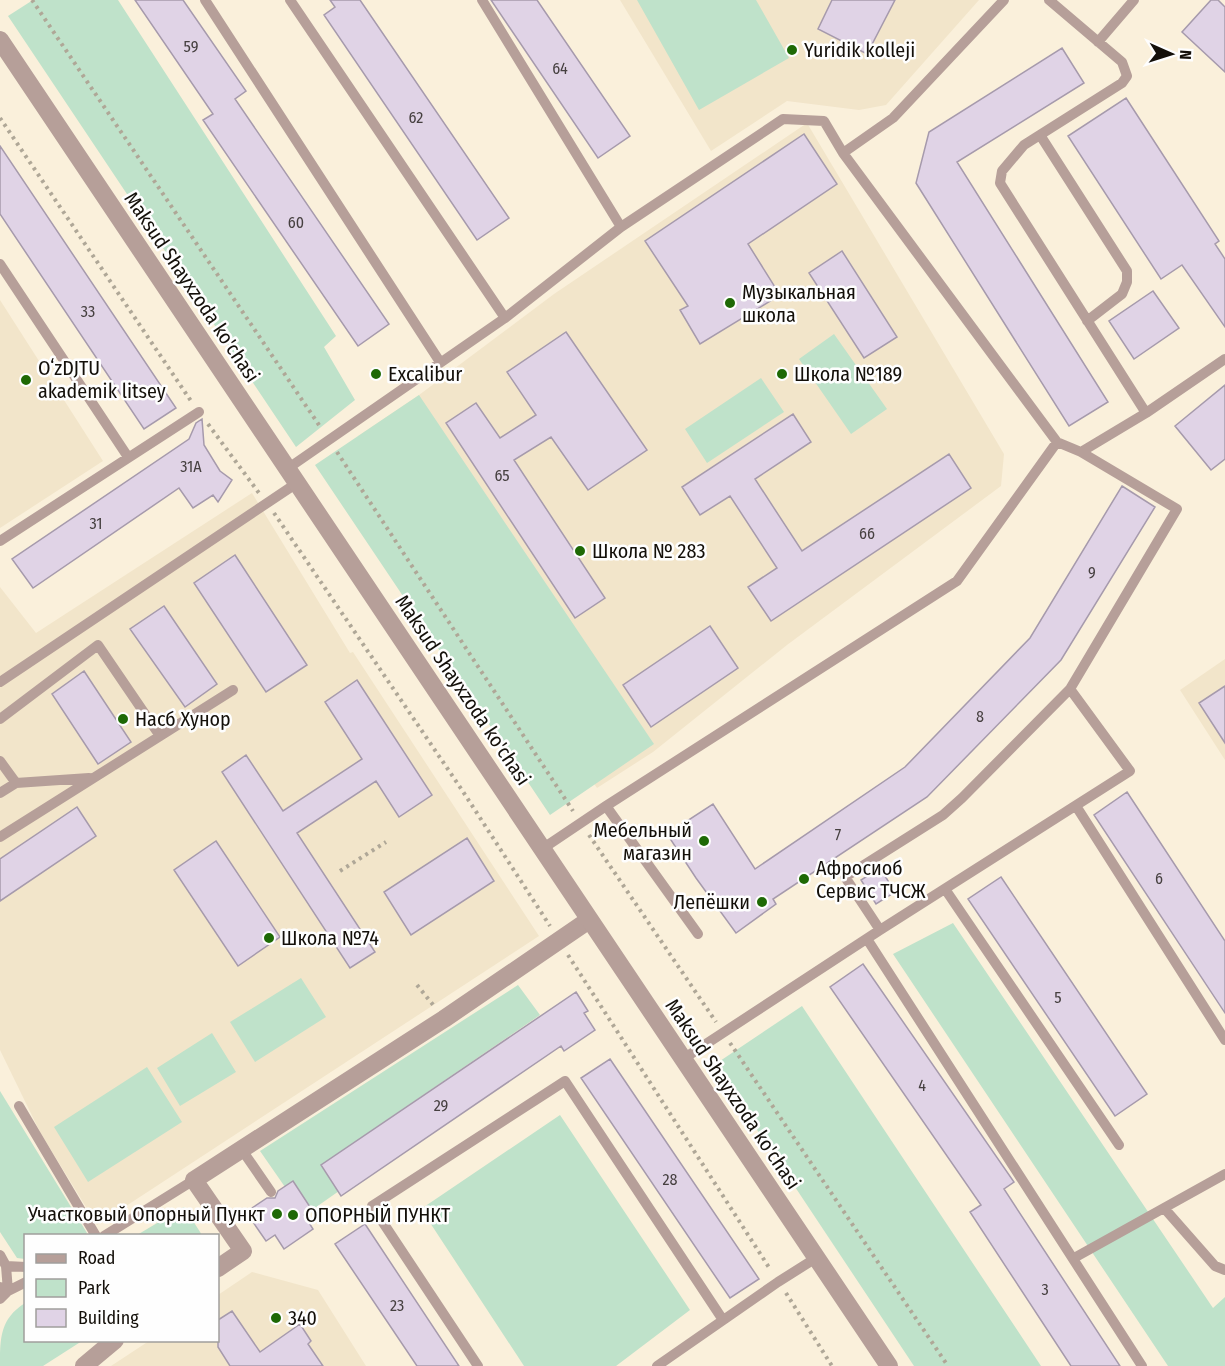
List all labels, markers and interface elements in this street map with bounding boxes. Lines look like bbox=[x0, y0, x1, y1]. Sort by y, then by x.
north arrow bbox=[1141, 24, 1201, 84]
house number: 59 bbox=[184, 37, 199, 56]
place label: Yuridik kolleji bbox=[804, 38, 915, 62]
marker: Yuridik kolleji bbox=[785, 43, 799, 57]
text: N bbox=[1176, 49, 1195, 60]
house number: 64 bbox=[552, 59, 568, 78]
house number: 62 bbox=[409, 108, 423, 127]
street label: Maksud Shayxzoda ko'chasi bbox=[119, 187, 265, 387]
house number: 60 bbox=[288, 213, 304, 232]
place label: Музыкальная школа bbox=[742, 280, 856, 327]
marker: Музыкальная школа bbox=[723, 296, 737, 310]
house number: 33 bbox=[81, 302, 95, 321]
place label: OʻzDJTU akademik litsey bbox=[38, 356, 166, 403]
place label: Excalibur bbox=[388, 362, 462, 386]
place label: Школа №189 bbox=[794, 362, 902, 386]
marker: Excalibur bbox=[369, 367, 383, 381]
marker: Школа №189 bbox=[775, 367, 789, 381]
marker: OʻzDJTU akademik litsey bbox=[19, 373, 33, 387]
house number: 31A bbox=[180, 457, 202, 476]
house number: 65 bbox=[494, 466, 510, 485]
house number: 31 bbox=[89, 514, 103, 533]
house number: 66 bbox=[859, 524, 875, 543]
place label: Школа № 283 bbox=[592, 539, 705, 563]
marker: Школа № 283 bbox=[573, 544, 587, 558]
house number: 9 bbox=[1088, 563, 1096, 582]
street label: Maksud Shayxzoda ko'chasi bbox=[390, 590, 536, 790]
place label: Насб Хунор bbox=[135, 707, 231, 731]
house number: 8 bbox=[976, 707, 984, 726]
marker: Насб Хунор bbox=[116, 712, 130, 726]
place label: Мебельный магазин bbox=[594, 818, 692, 865]
house number: 7 bbox=[835, 825, 842, 844]
marker: Мебельный магазин bbox=[697, 834, 711, 848]
place label: Афросиоб Сервис ТЧСЖ bbox=[816, 856, 926, 903]
house number: 6 bbox=[1155, 869, 1163, 888]
marker: Афросиоб Сервис ТЧСЖ bbox=[797, 872, 811, 886]
place label: Лепёшки bbox=[673, 890, 750, 914]
marker: Лепёшки bbox=[755, 895, 769, 909]
place label: Школа №74 bbox=[281, 926, 379, 950]
marker: Школа №74 bbox=[262, 931, 276, 945]
house number: 5 bbox=[1054, 988, 1062, 1007]
street label: Maksud Shayxzoda ko'chasi bbox=[660, 994, 806, 1194]
house number: 4 bbox=[918, 1076, 926, 1095]
house number: 29 bbox=[434, 1096, 449, 1115]
house number: 28 bbox=[662, 1170, 678, 1189]
place label: Участковый Опорный Пункт bbox=[27, 1202, 266, 1226]
place label: ОПОРНЫЙ ПУНКТ bbox=[305, 1203, 451, 1227]
marker: Участковый Опорный Пункт bbox=[270, 1207, 284, 1221]
marker: ОПОРНЫЙ ПУНКТ bbox=[286, 1208, 300, 1222]
legend bbox=[24, 1234, 219, 1342]
text: Road bbox=[78, 1247, 115, 1269]
text: Park bbox=[78, 1277, 111, 1299]
house number: 3 bbox=[1041, 1280, 1049, 1299]
house number: 23 bbox=[390, 1296, 404, 1315]
place label: 340 bbox=[288, 1306, 317, 1330]
text: Building bbox=[78, 1307, 139, 1329]
marker: 340 bbox=[269, 1311, 283, 1325]

